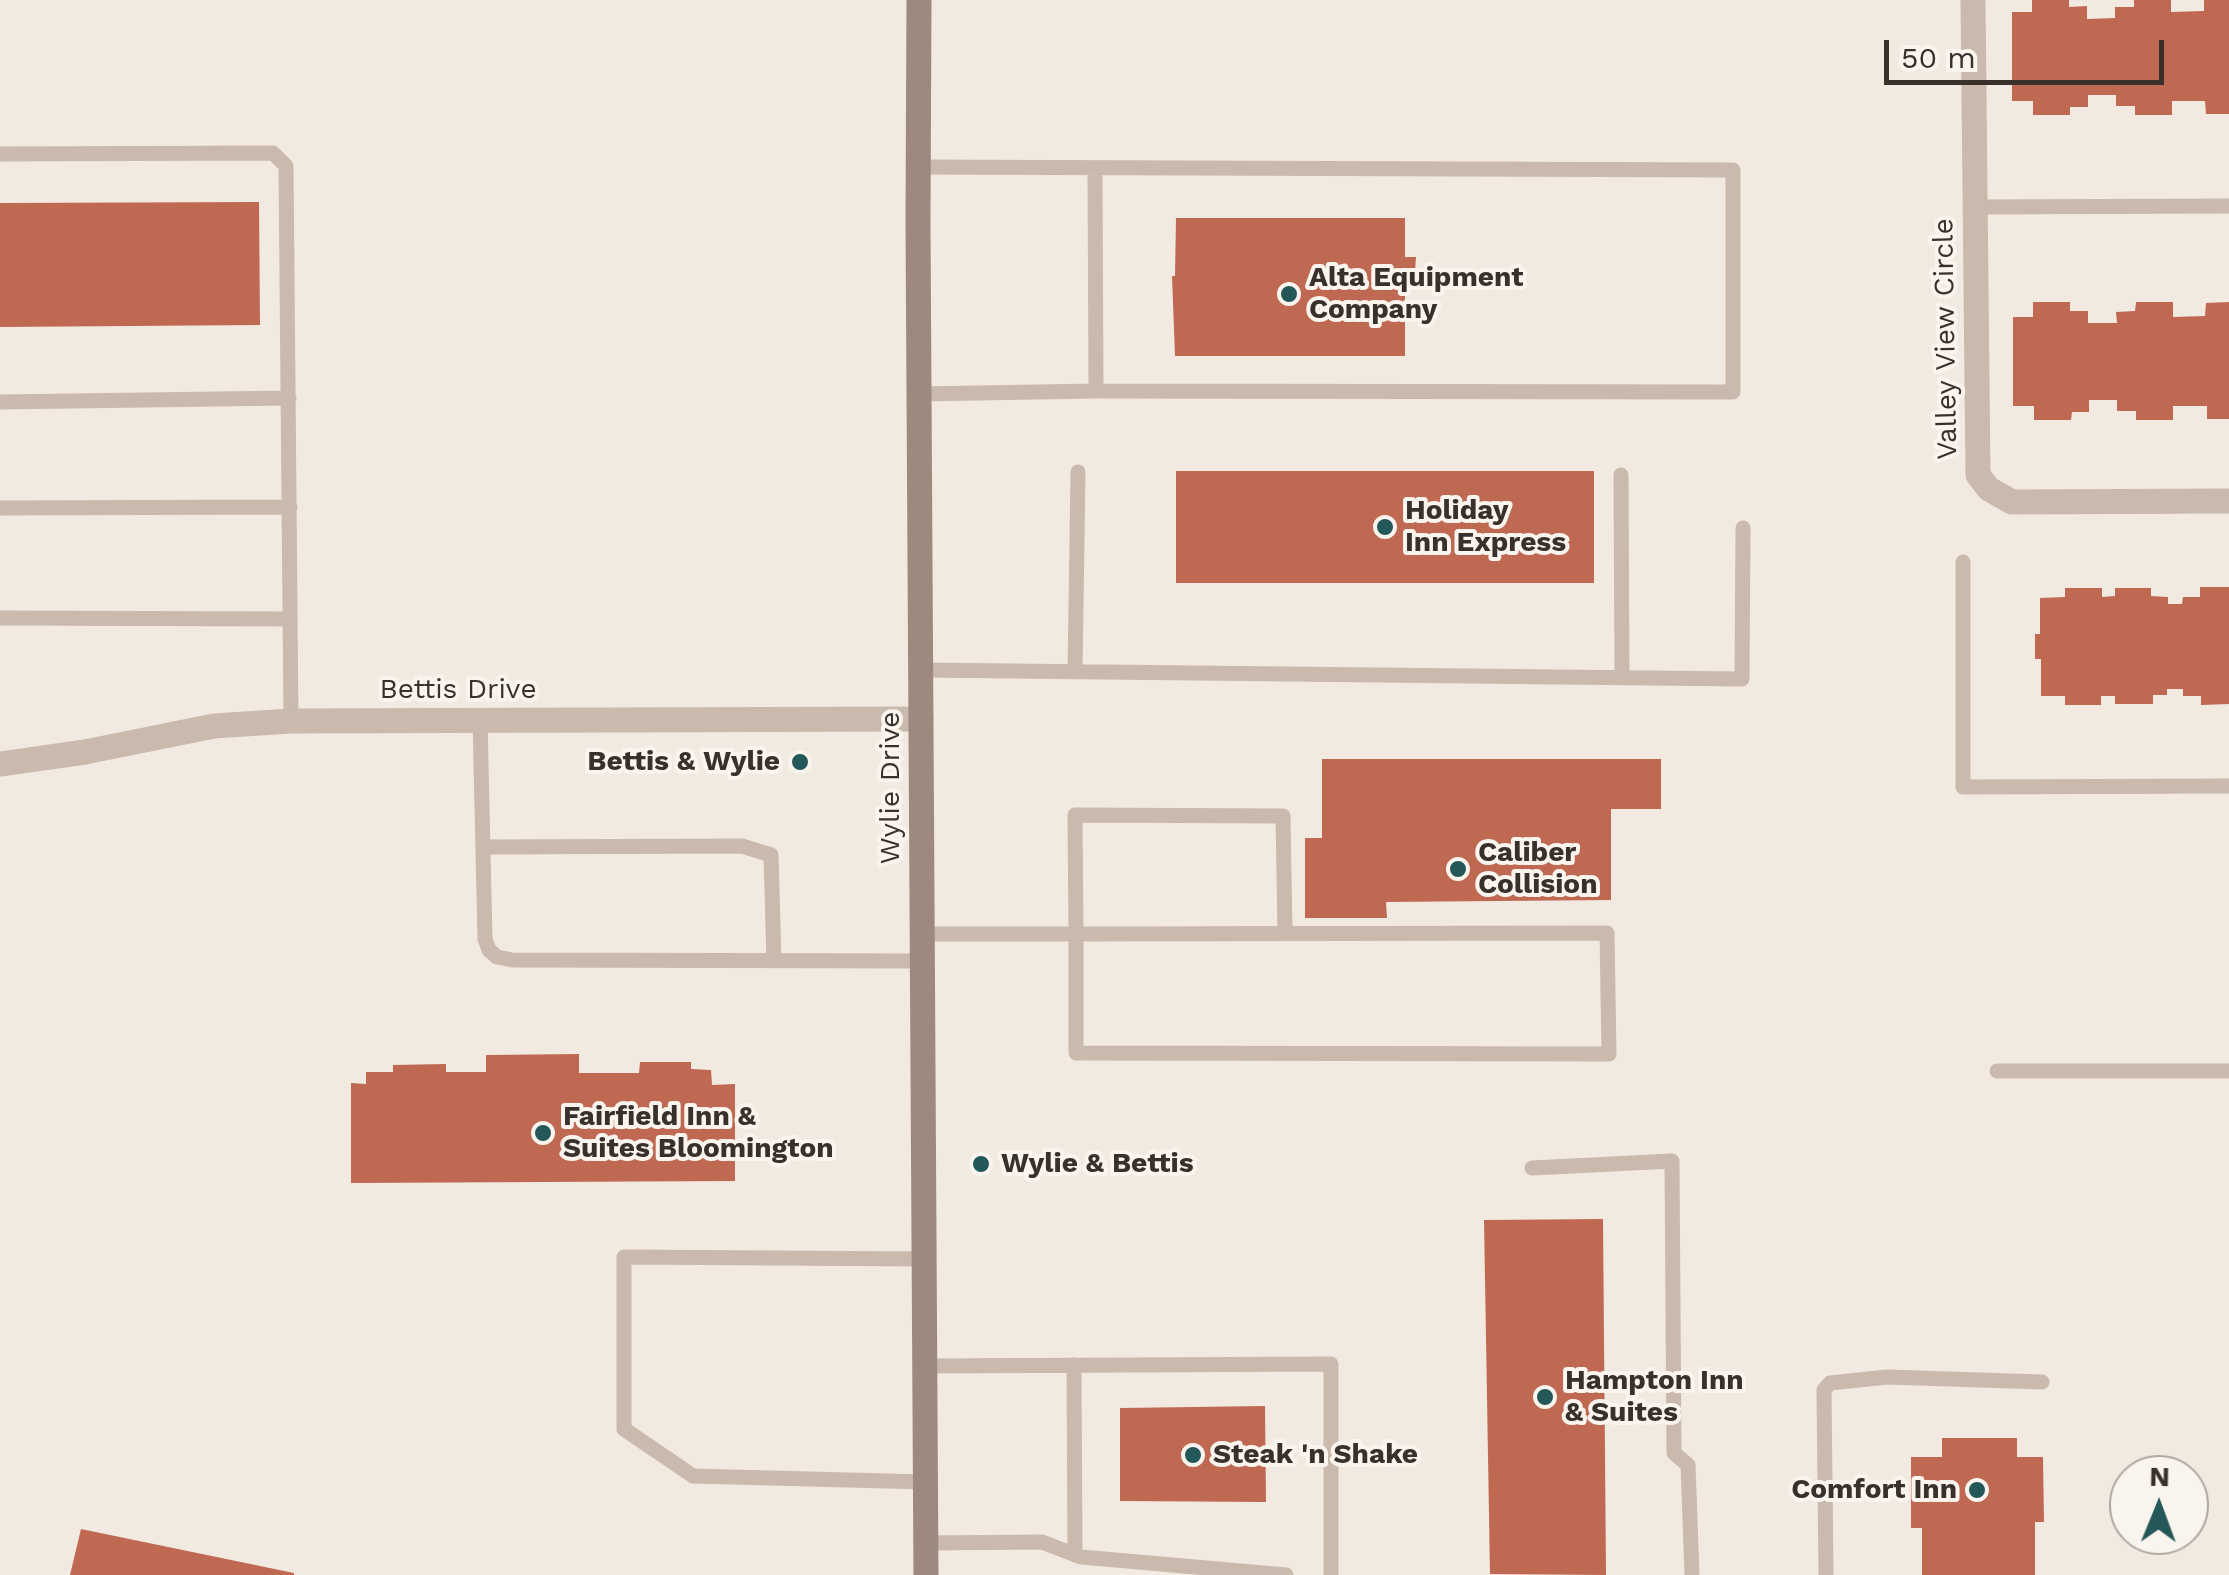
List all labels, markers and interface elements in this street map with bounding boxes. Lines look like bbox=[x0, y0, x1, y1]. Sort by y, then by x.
scale bar bbox=[1889, 20, 2169, 82]
text: 50 m bbox=[1901, 40, 1976, 75]
street label: Valley View Circle bbox=[1927, 218, 1965, 460]
place label: Alta Equipment Company bbox=[1309, 261, 1523, 327]
marker: Alta Equipment Company bbox=[1278, 283, 1300, 305]
place label: Holiday Inn Express bbox=[1405, 494, 1566, 560]
marker: Holiday Inn Express bbox=[1374, 516, 1396, 538]
street label: Bettis Drive bbox=[379, 673, 537, 707]
street label: Wylie Drive bbox=[874, 712, 908, 864]
place label: Bettis & Wylie bbox=[587, 745, 780, 779]
marker: Bettis & Wylie bbox=[789, 751, 811, 773]
place label: Caliber Collision bbox=[1478, 836, 1598, 902]
marker: Caliber Collision bbox=[1447, 858, 1469, 880]
place label: Fairfield Inn & Suites Bloomington bbox=[563, 1100, 834, 1166]
marker: Fairfield Inn & Suites Bloomington bbox=[532, 1122, 554, 1144]
place label: Wylie & Bettis bbox=[1001, 1147, 1194, 1181]
marker: Wylie & Bettis bbox=[970, 1153, 992, 1175]
place label: Hampton Inn & Suites bbox=[1565, 1364, 1744, 1430]
marker: Hampton Inn & Suites bbox=[1534, 1386, 1556, 1408]
place label: Steak 'n Shake bbox=[1213, 1438, 1418, 1472]
marker: Steak 'n Shake bbox=[1182, 1444, 1204, 1466]
north arrow bbox=[2109, 1455, 2209, 1555]
text: N bbox=[2149, 1460, 2170, 1493]
place label: Comfort Inn bbox=[1791, 1473, 1957, 1507]
marker: Comfort Inn bbox=[1966, 1479, 1988, 1501]

